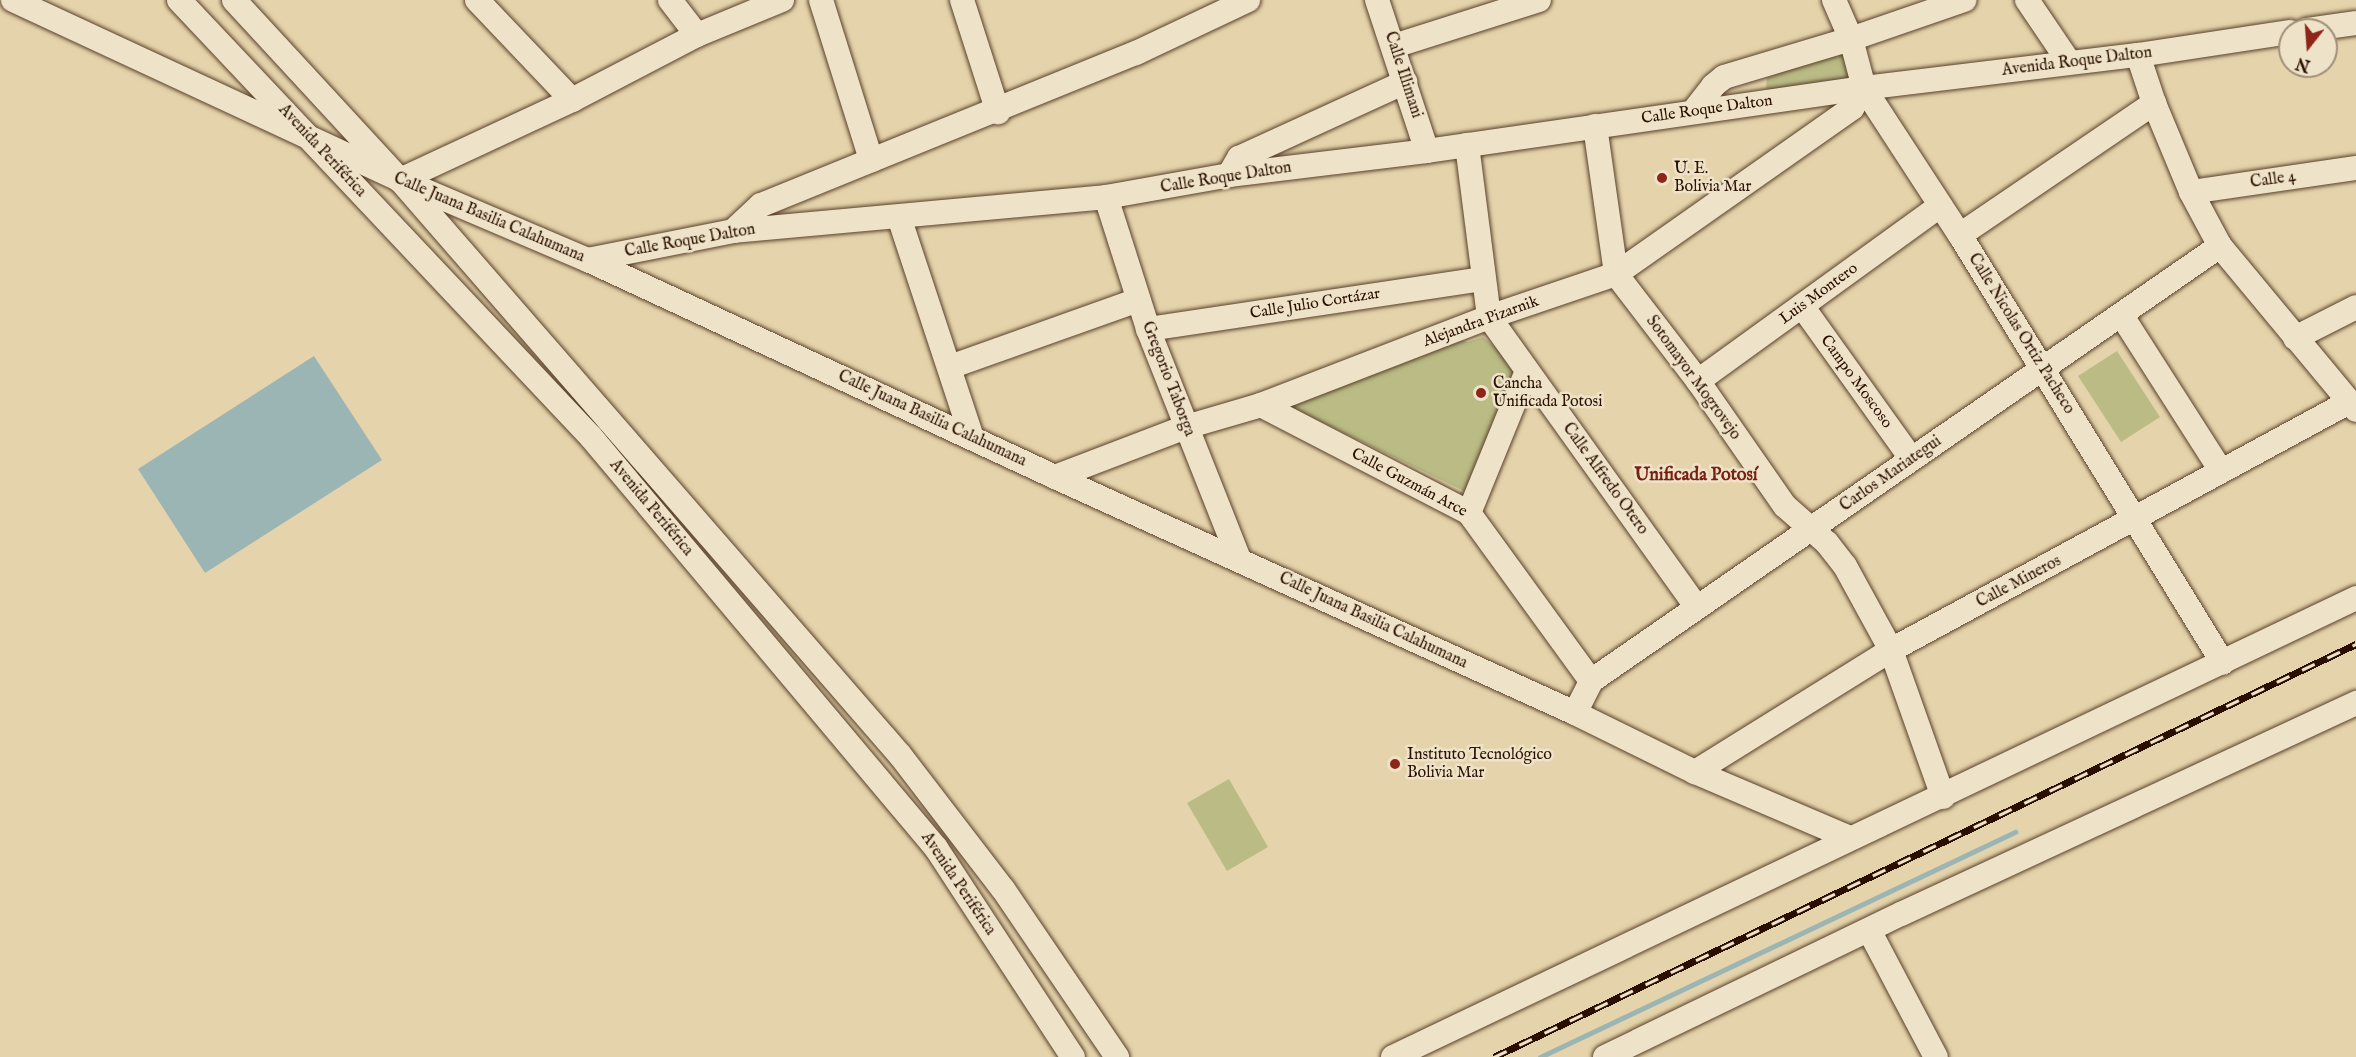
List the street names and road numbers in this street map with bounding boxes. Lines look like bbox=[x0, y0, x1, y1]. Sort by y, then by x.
street label: Calle Illimani bbox=[1380, 29, 1426, 121]
street label: Avenida Roque Dalton bbox=[2001, 43, 2153, 81]
street label: Calle Roque Dalton bbox=[1640, 91, 1774, 129]
street label: Avenida Periférica bbox=[274, 101, 370, 201]
street label: Calle Roque Dalton bbox=[1159, 158, 1293, 198]
street label: Calle 4 bbox=[2249, 167, 2297, 193]
street label: Calle Juana Basilia Calahumana bbox=[391, 169, 587, 267]
street label: Calle Roque Dalton bbox=[623, 220, 757, 262]
street label: Calle Nicolas Ortiz Pacheco bbox=[1964, 250, 2078, 418]
street label: Luis Montero bbox=[1776, 259, 1862, 329]
street label: Calle Julio Cortázar bbox=[1249, 284, 1381, 324]
street label: Alejandra Pizarnik bbox=[1421, 292, 1541, 352]
street label: Sotomayor Mogrovejo bbox=[1641, 312, 1745, 444]
street label: Gregorio Taborga bbox=[1137, 319, 1199, 439]
street label: Campo Moscoso bbox=[1816, 332, 1896, 432]
street label: Calle Juana Basilia Calahumana bbox=[835, 367, 1029, 471]
street label: Calle Alfredo Otero bbox=[1558, 419, 1652, 539]
street label: Carlos Mariategui bbox=[1837, 432, 1945, 516]
street label: Calle Guzmán Arce bbox=[1348, 444, 1470, 522]
street label: Avenida Periférica bbox=[605, 456, 697, 560]
street label: Calle Mineros bbox=[1973, 552, 2065, 612]
street label: Calle Juana Basilia Calahumana bbox=[1276, 569, 1470, 673]
street label: Avenida Periférica bbox=[916, 829, 1000, 939]

